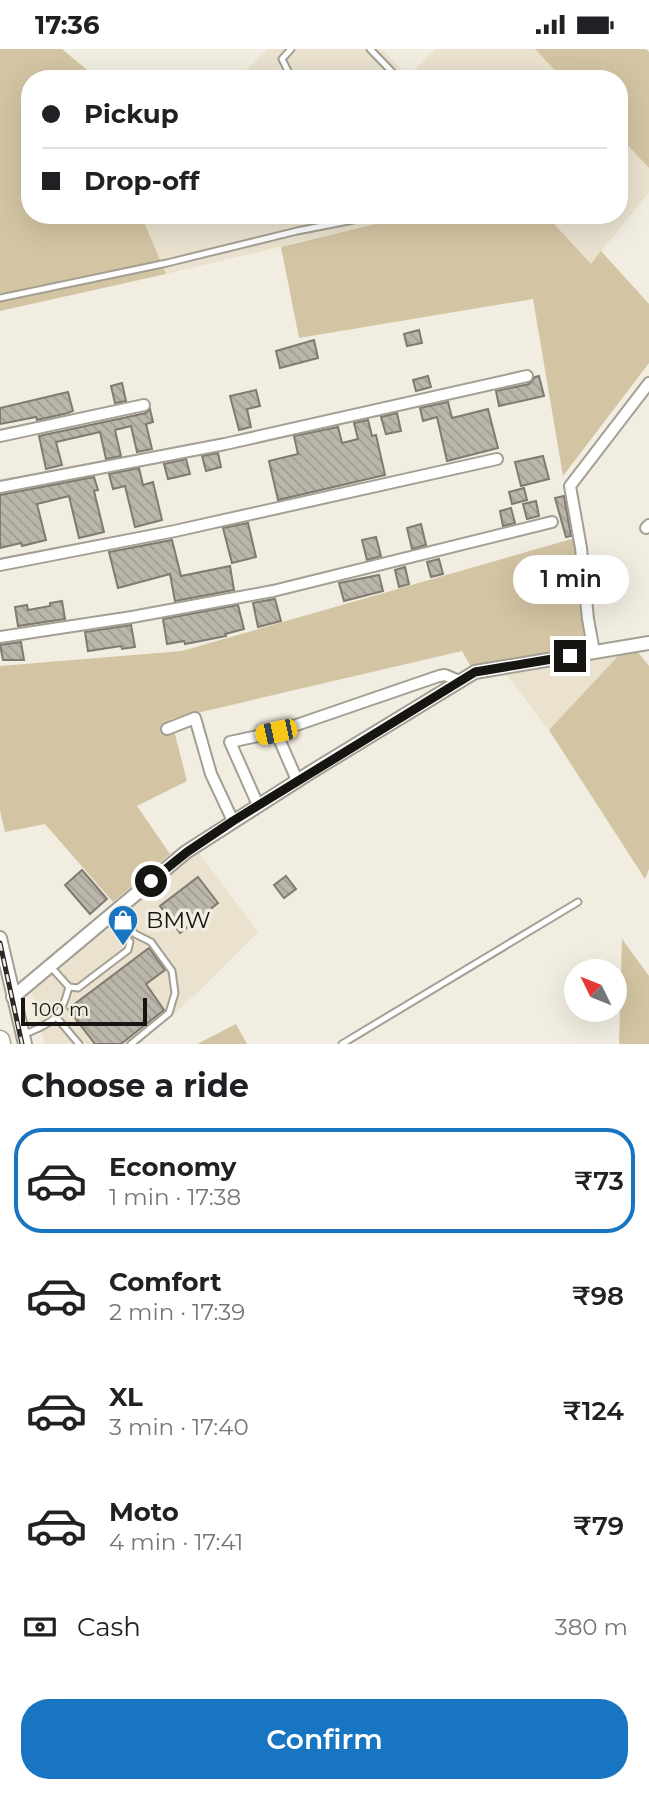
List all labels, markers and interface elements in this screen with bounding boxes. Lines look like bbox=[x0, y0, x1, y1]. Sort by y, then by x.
text: 17:36 bbox=[35, 9, 100, 41]
text: Pickup bbox=[84, 98, 179, 130]
text: Drop-off bbox=[84, 165, 199, 197]
callout: 1 min bbox=[512, 554, 628, 603]
text: 1 min bbox=[540, 565, 602, 593]
route end bbox=[554, 640, 586, 672]
car bbox=[254, 717, 299, 747]
route start bbox=[135, 865, 167, 897]
shop icon: BMW bbox=[106, 903, 140, 947]
place label: BMW bbox=[146, 906, 211, 934]
north arrow bbox=[564, 959, 626, 1022]
map controls bbox=[564, 959, 627, 1022]
scale bar bbox=[21, 995, 147, 1027]
text: 100 m bbox=[32, 998, 89, 1021]
text: Choose a ride bbox=[21, 1066, 249, 1105]
icon: car bbox=[25, 1149, 88, 1212]
text: Economy bbox=[109, 1151, 236, 1183]
text: ₹73 bbox=[574, 1165, 624, 1197]
text: 1 min · 17:38 bbox=[109, 1183, 241, 1211]
icon: car bbox=[25, 1264, 88, 1327]
text: Comfort bbox=[109, 1266, 221, 1298]
text: ₹98 bbox=[572, 1280, 624, 1312]
text: 2 min · 17:39 bbox=[109, 1298, 245, 1326]
icon: car bbox=[25, 1379, 88, 1442]
text: XL bbox=[109, 1381, 143, 1413]
text: ₹124 bbox=[563, 1395, 624, 1427]
text: 3 min · 17:40 bbox=[109, 1413, 249, 1441]
icon: car bbox=[25, 1494, 88, 1557]
text: Moto bbox=[109, 1496, 179, 1528]
text: ₹79 bbox=[573, 1510, 624, 1542]
text: 4 min · 17:41 bbox=[109, 1528, 243, 1556]
icon: cash bbox=[21, 1608, 59, 1646]
text: Cash bbox=[77, 1611, 141, 1643]
text: 380 m bbox=[555, 1613, 628, 1641]
button: Confirm bbox=[21, 1699, 628, 1779]

